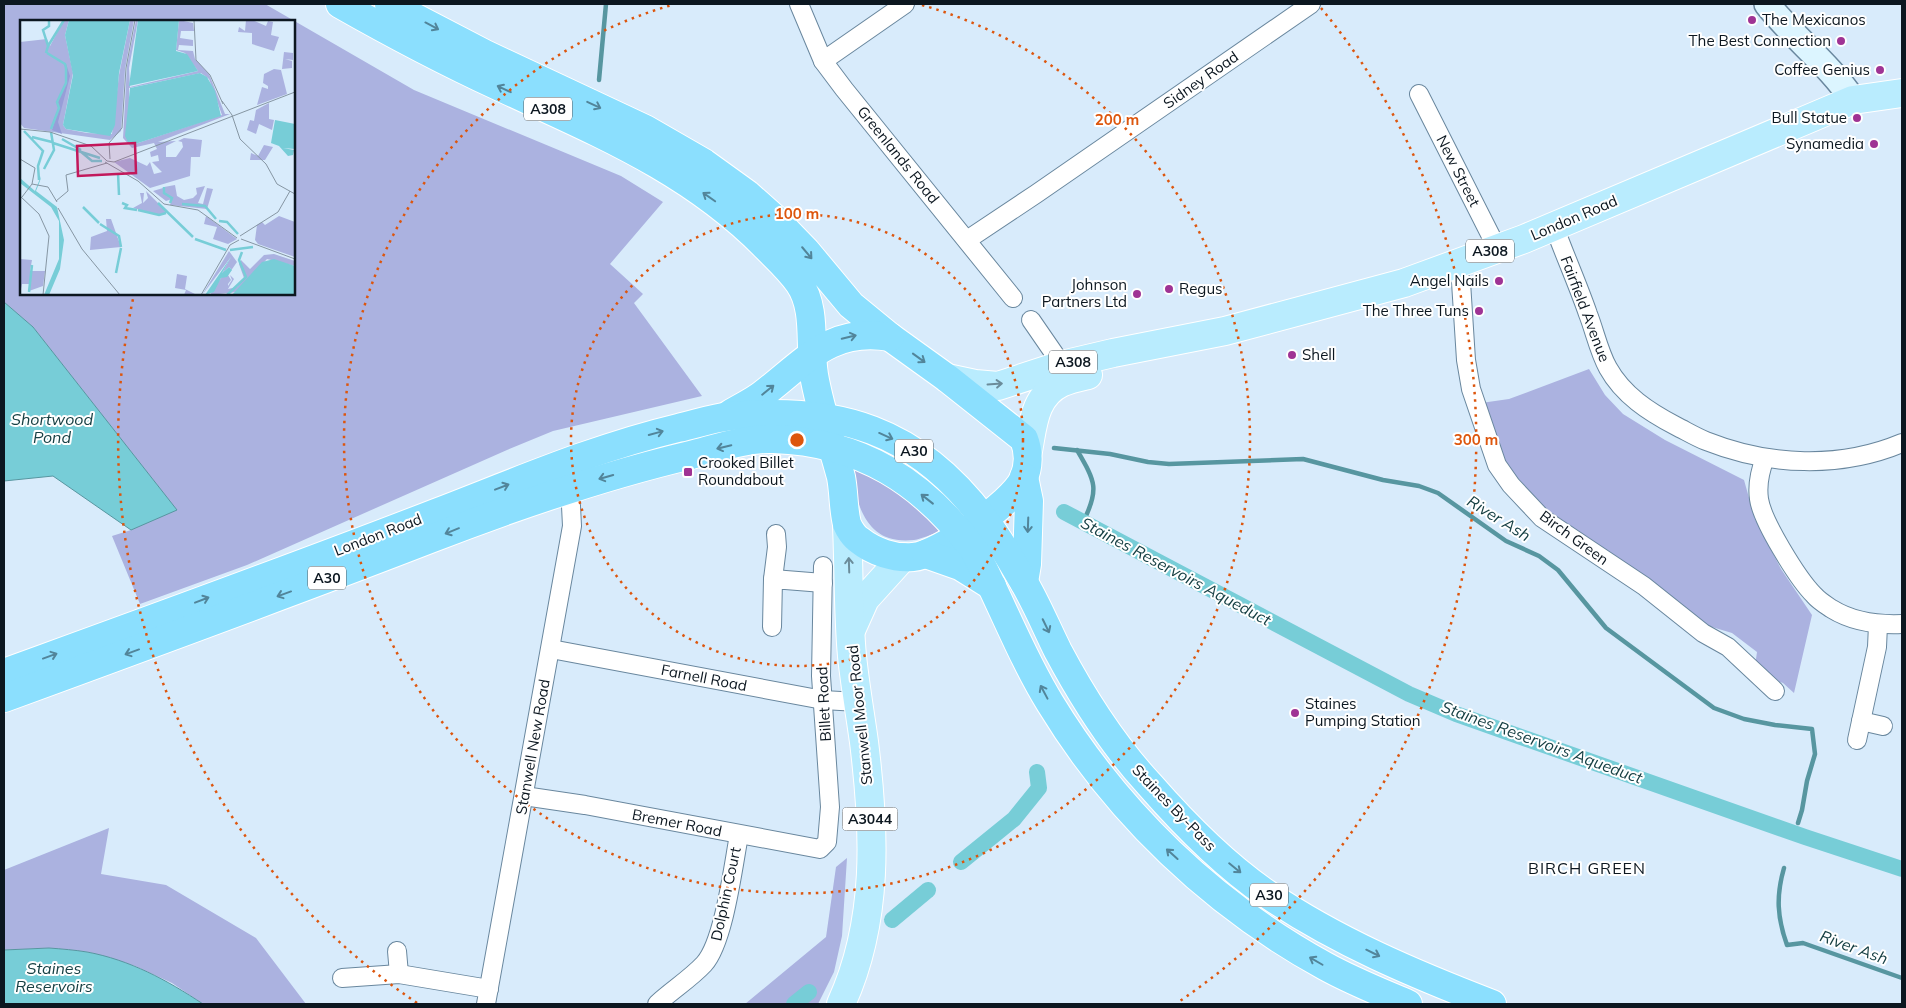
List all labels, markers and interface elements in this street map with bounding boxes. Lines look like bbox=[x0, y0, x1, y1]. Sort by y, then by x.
place label: The Mexicanos bbox=[1762, 10, 1866, 29]
marker: The Mexicanos bbox=[1746, 14, 1758, 26]
inset map bbox=[20, 20, 295, 295]
one-way arrow bbox=[424, 22, 439, 31]
place label: The Best Connection bbox=[1689, 31, 1831, 50]
marker: The Best Connection bbox=[1835, 35, 1847, 47]
street label: Sidney Road bbox=[1159, 47, 1242, 112]
place label: Coffee Genius bbox=[1774, 60, 1870, 79]
marker: Coffee Genius bbox=[1874, 64, 1886, 76]
one-way arrow bbox=[497, 84, 512, 93]
road number: A308 bbox=[524, 98, 572, 120]
one-way arrow bbox=[586, 101, 601, 111]
street label: Greenlands Road bbox=[853, 102, 944, 207]
place label: Bull Statue bbox=[1771, 108, 1847, 127]
text: 200 m bbox=[1095, 110, 1139, 129]
marker: Bull Statue bbox=[1851, 112, 1863, 124]
street label: New Street bbox=[1432, 132, 1485, 210]
place label: Synamedia bbox=[1786, 134, 1864, 153]
marker: Synamedia bbox=[1868, 138, 1880, 150]
street label: London Road bbox=[1528, 191, 1620, 244]
one-way arrow bbox=[702, 192, 716, 202]
text: 100 m bbox=[775, 204, 819, 223]
road number: A308 bbox=[1466, 240, 1514, 262]
one-way arrow bbox=[801, 247, 813, 260]
street label: Fairfield Avenue bbox=[1557, 253, 1614, 365]
place label: Angel Nails bbox=[1410, 271, 1489, 290]
place label: Johnson Partners Ltd bbox=[1042, 275, 1127, 311]
marker: Angel Nails bbox=[1493, 275, 1505, 287]
place label: Regus bbox=[1179, 279, 1223, 298]
marker: Regus bbox=[1163, 283, 1175, 295]
marker: Johnson Partners Ltd bbox=[1131, 288, 1143, 300]
place label: The Three Tuns bbox=[1363, 301, 1469, 320]
marker: The Three Tuns bbox=[1473, 305, 1485, 317]
one-way arrow bbox=[841, 332, 857, 341]
place label: Shell bbox=[1302, 345, 1335, 364]
marker: Shell bbox=[1286, 349, 1298, 361]
road number: A308 bbox=[1049, 351, 1097, 374]
one-way arrow bbox=[912, 352, 925, 363]
one-way arrow bbox=[987, 380, 1003, 389]
one-way arrow bbox=[761, 384, 774, 395]
water label: Shortwood Pond bbox=[11, 409, 93, 447]
one-way arrow bbox=[648, 428, 664, 438]
text: 300 m bbox=[1454, 430, 1498, 449]
centre of rings bbox=[788, 431, 806, 449]
one-way arrow bbox=[878, 432, 893, 441]
road number: A30 bbox=[895, 440, 933, 462]
one-way arrow bbox=[717, 443, 733, 452]
place label: Crooked Billet Roundabout bbox=[698, 453, 794, 489]
marker: Crooked Billet Roundabout bbox=[682, 466, 694, 478]
one-way arrow bbox=[598, 473, 614, 482]
one-way arrow bbox=[494, 482, 509, 491]
water label: River Ash bbox=[1464, 491, 1534, 545]
one-way arrow bbox=[921, 493, 934, 504]
street label: Birch Green bbox=[1536, 506, 1613, 569]
street label: London Road bbox=[331, 509, 424, 560]
water label: Staines Reservoirs Aqueduct bbox=[1078, 512, 1275, 630]
one-way arrow bbox=[1024, 517, 1033, 533]
one-way arrow bbox=[445, 526, 460, 536]
one-way arrow bbox=[844, 558, 853, 574]
road number: A30 bbox=[308, 566, 346, 590]
one-way arrow bbox=[277, 590, 292, 599]
one-way arrow bbox=[194, 595, 209, 604]
one-way arrow bbox=[1042, 618, 1051, 633]
street label: Stanwell Moor Road bbox=[843, 644, 876, 786]
one-way arrow bbox=[125, 648, 140, 657]
one-way arrow bbox=[41, 651, 57, 660]
street label: Farnell Road bbox=[659, 660, 749, 695]
street label: Billet Road bbox=[812, 666, 835, 742]
street label: Stanwell New Road bbox=[511, 678, 554, 816]
one-way arrow bbox=[1039, 685, 1048, 700]
place label: Staines Pumping Station bbox=[1305, 694, 1421, 730]
water label: Staines Reservoirs Aqueduct bbox=[1439, 696, 1646, 788]
marker: Staines Pumping Station bbox=[1289, 707, 1301, 719]
street label: Staines By-Pass bbox=[1128, 760, 1220, 855]
street label: Bremer Road bbox=[631, 804, 724, 841]
road number: A3044 bbox=[842, 808, 898, 831]
street label: Dolphin Court bbox=[706, 845, 745, 943]
one-way arrow bbox=[1166, 848, 1178, 860]
district label: BIRCH GREEN bbox=[1528, 858, 1646, 878]
one-way arrow bbox=[1228, 863, 1241, 874]
road number: A30 bbox=[1250, 884, 1288, 906]
water label: River Ash bbox=[1817, 925, 1891, 969]
one-way arrow bbox=[1365, 949, 1380, 958]
one-way arrow bbox=[1310, 956, 1324, 966]
water label: Staines Reservoirs bbox=[15, 958, 93, 996]

